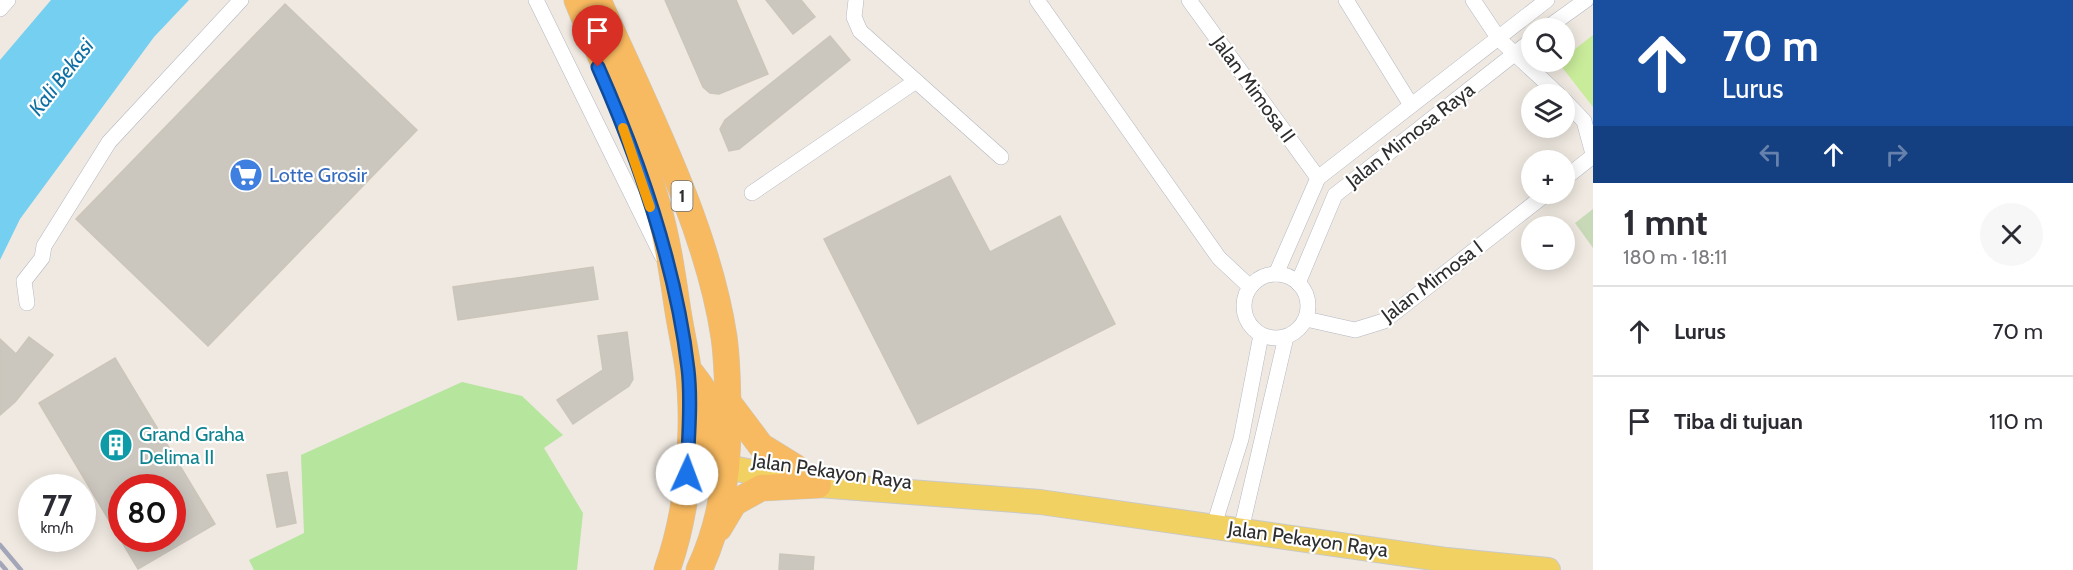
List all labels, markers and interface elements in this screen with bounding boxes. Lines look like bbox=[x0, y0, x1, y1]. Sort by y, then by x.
pin bbox=[572, 5, 623, 67]
icon: arrive bbox=[581, 14, 614, 47]
map controls bbox=[1521, 18, 1575, 270]
button: search bbox=[1521, 18, 1575, 72]
text: 70 m bbox=[1722, 20, 1819, 72]
icon: ahead bbox=[1623, 24, 1701, 102]
street label: Jalan Mimosa II bbox=[1207, 30, 1301, 147]
water label: Kali Bekasi bbox=[23, 33, 99, 120]
text: Lurus bbox=[1722, 72, 1783, 105]
street label: Jalan Mimosa Raya bbox=[1340, 77, 1479, 193]
button: layers bbox=[1521, 84, 1575, 138]
icon: left bbox=[1754, 138, 1787, 171]
icon: ahead bbox=[1817, 138, 1850, 171]
icon: right bbox=[1880, 138, 1913, 171]
button: + bbox=[1521, 150, 1575, 204]
supermarket icon: Lotte Grosir bbox=[228, 157, 264, 193]
place label: Lotte Grosir bbox=[269, 163, 368, 187]
road number: 1 bbox=[672, 181, 692, 211]
text: 1 mnt bbox=[1623, 200, 1708, 244]
button: close bbox=[1980, 203, 2043, 266]
button: − bbox=[1521, 216, 1575, 270]
street label: Jalan Mimosa I bbox=[1376, 235, 1487, 328]
text: 180 m · 18:11 bbox=[1623, 245, 1727, 269]
icon: ahead bbox=[1623, 315, 1656, 348]
text: Lurus bbox=[1674, 318, 1726, 345]
text: 70 m bbox=[1993, 318, 2043, 345]
icon: arrive bbox=[1623, 405, 1656, 438]
text: Tiba di tujuan bbox=[1674, 408, 1803, 435]
text: 110 m bbox=[1989, 408, 2043, 435]
place label: Grand Graha Delima II bbox=[139, 422, 245, 469]
building icon: Grand Graha Delima II bbox=[98, 427, 134, 463]
position arrow bbox=[655, 442, 719, 506]
street label: Jalan Pekayon Raya bbox=[749, 448, 914, 494]
speed limit sign: 80 bbox=[108, 474, 186, 552]
text: 77 bbox=[42, 487, 72, 524]
street label: Jalan Pekayon Raya bbox=[1225, 516, 1390, 562]
text: km/h bbox=[41, 519, 73, 537]

